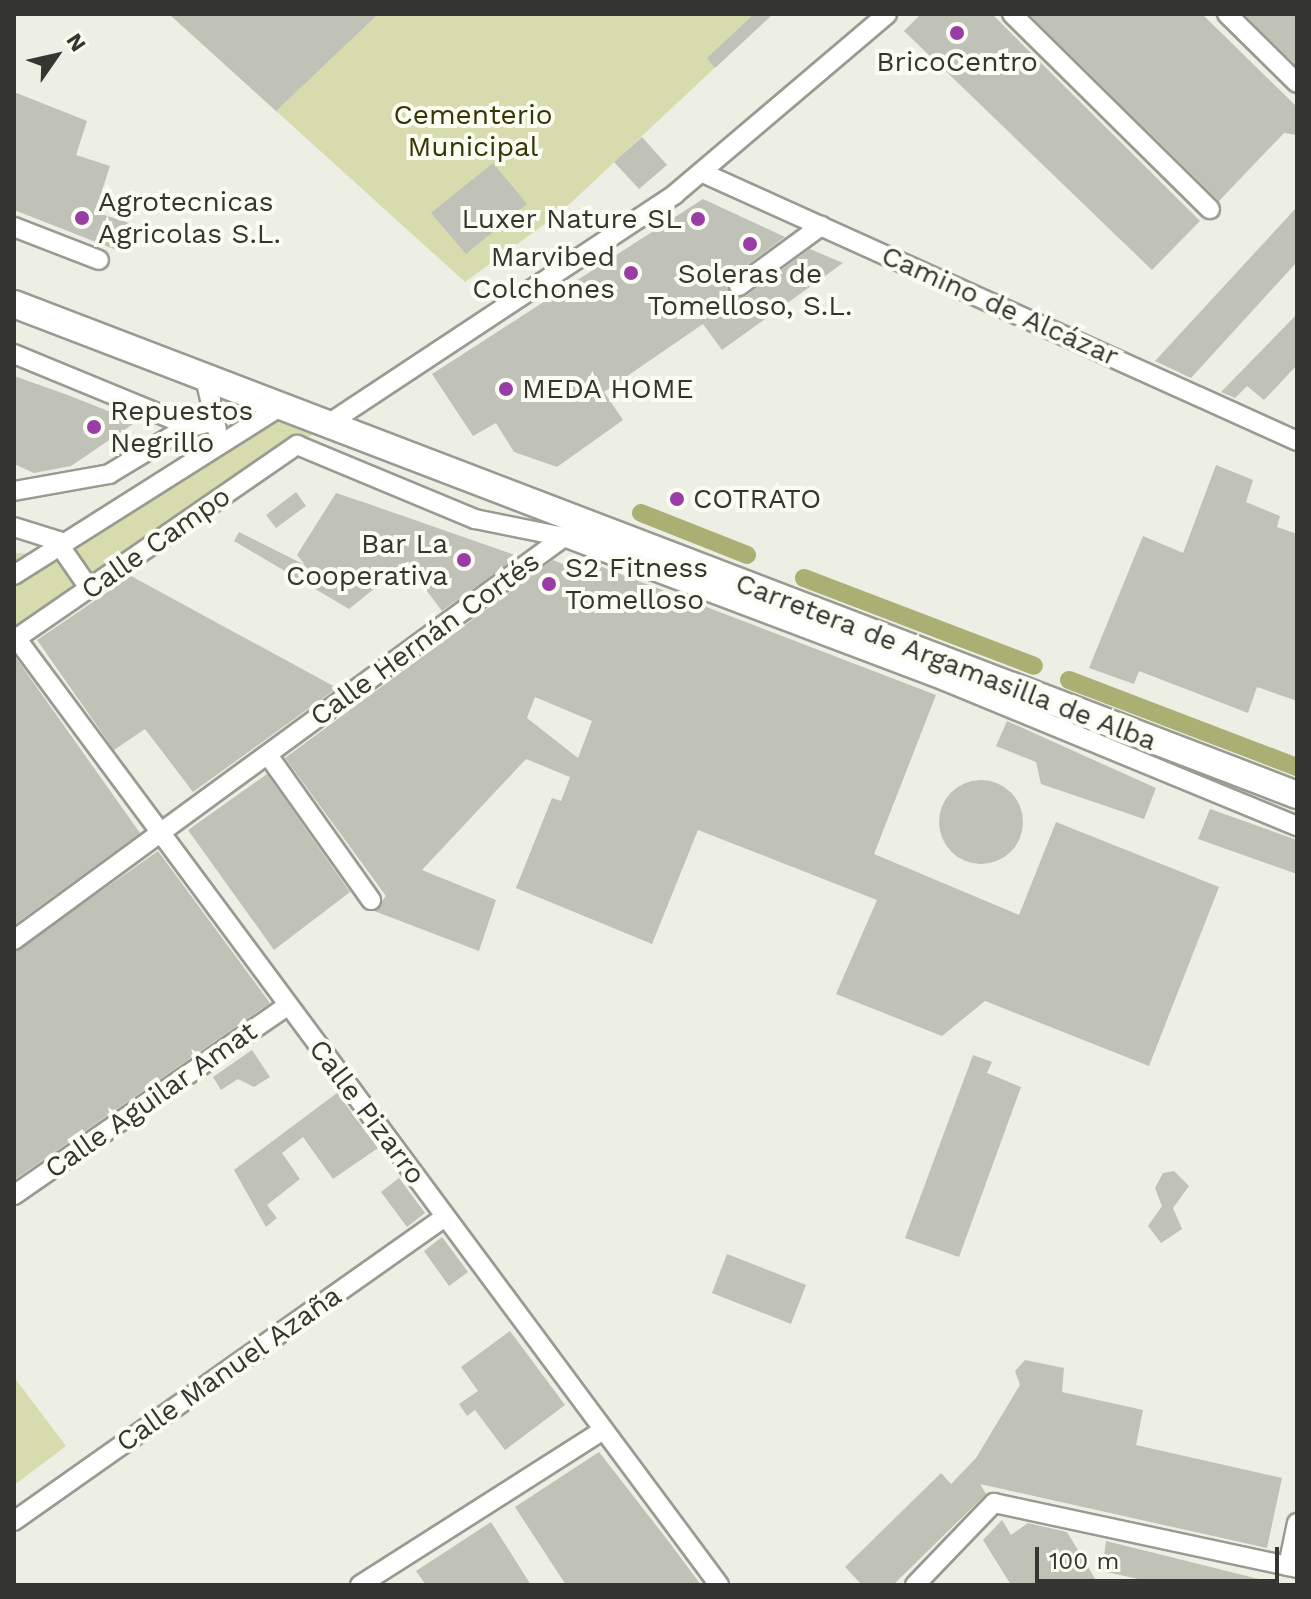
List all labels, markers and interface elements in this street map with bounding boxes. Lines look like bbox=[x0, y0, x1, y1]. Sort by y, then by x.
north arrow bbox=[16, 16, 96, 96]
marker: BricoCentro bbox=[948, 24, 966, 42]
text: N bbox=[61, 29, 91, 56]
place label: BricoCentro bbox=[876, 45, 1038, 79]
park label: Cementerio Municipal bbox=[394, 98, 552, 164]
place label: Agrotecnicas Agricolas S.L. bbox=[98, 185, 281, 251]
place label: Luxer Nature SL bbox=[461, 202, 682, 236]
marker: Agrotecnicas Agricolas S.L. bbox=[73, 209, 91, 227]
marker: Luxer Nature SL bbox=[689, 210, 707, 228]
marker: Soleras de Tomelloso, S.L. bbox=[741, 235, 759, 253]
street label: Camino de Alcázar bbox=[876, 238, 1124, 374]
place label: Marvibed Colchones bbox=[472, 240, 615, 306]
place label: Soleras de Tomelloso, S.L. bbox=[648, 257, 852, 323]
marker: Marvibed Colchones bbox=[622, 264, 640, 282]
place label: MEDA HOME bbox=[522, 372, 695, 406]
marker: MEDA HOME bbox=[497, 380, 515, 398]
place label: Repuestos Negrillo bbox=[110, 394, 253, 460]
marker: Repuestos Negrillo bbox=[85, 418, 103, 436]
street label: Calle Campo bbox=[75, 479, 237, 607]
place label: COTRATO bbox=[693, 482, 821, 516]
marker: COTRATO bbox=[668, 490, 686, 508]
place label: Bar La Cooperativa bbox=[286, 527, 448, 593]
street label: Calle Hernán Cortés bbox=[304, 545, 546, 733]
marker: Bar La Cooperativa bbox=[455, 551, 473, 569]
place label: S2 Fitness Tomelloso bbox=[565, 551, 708, 617]
street label: Carretera de Argamasilla de Alba bbox=[729, 565, 1163, 759]
marker: S2 Fitness Tomelloso bbox=[540, 575, 558, 593]
street label: Calle Aguilar Amat bbox=[38, 1014, 264, 1186]
street label: Calle Pizarro bbox=[302, 1033, 432, 1191]
street label: Calle Manuel Azaña bbox=[109, 1278, 349, 1460]
scale bar bbox=[1039, 1531, 1283, 1581]
text: 100 m bbox=[1049, 1547, 1119, 1575]

